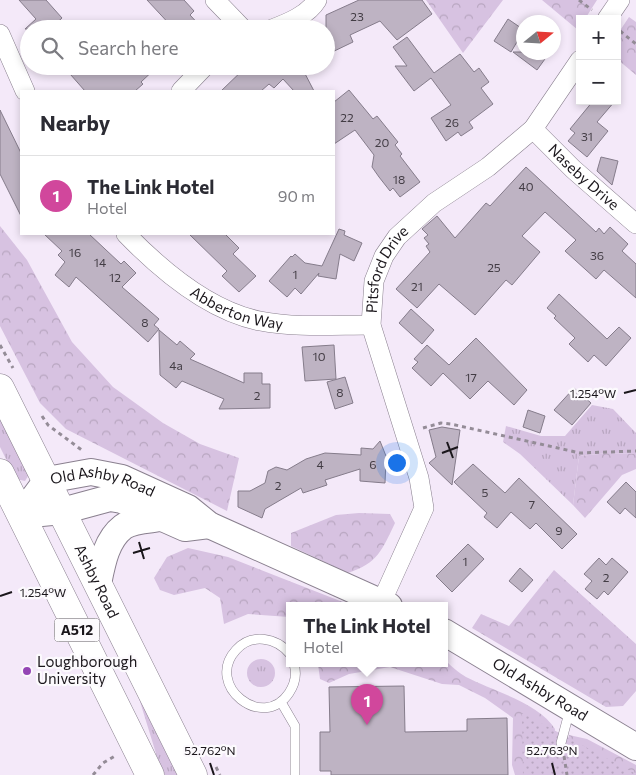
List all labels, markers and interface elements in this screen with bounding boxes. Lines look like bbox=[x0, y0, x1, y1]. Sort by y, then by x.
house number: 23 bbox=[350, 9, 364, 23]
north arrow bbox=[516, 15, 561, 60]
map controls bbox=[576, 15, 621, 105]
button: + bbox=[576, 15, 621, 60]
search box bbox=[20, 20, 335, 75]
icon: search bbox=[38, 34, 66, 62]
text: Search here bbox=[78, 36, 178, 59]
button: − bbox=[576, 60, 621, 105]
text: Nearby bbox=[40, 110, 110, 135]
house number: 22 bbox=[340, 110, 354, 124]
house number: 26 bbox=[445, 115, 459, 129]
house number: 31 bbox=[581, 129, 593, 143]
house number: 20 bbox=[375, 135, 389, 149]
street label: Naseby Drive bbox=[545, 140, 623, 213]
house number: 18 bbox=[393, 172, 405, 186]
text: The Link Hotel bbox=[87, 175, 214, 198]
house number: 40 bbox=[518, 179, 534, 193]
text: 1 bbox=[52, 186, 60, 205]
text: 90 m bbox=[278, 186, 315, 205]
text: Hotel bbox=[87, 198, 127, 217]
street label: Pitsford Drive bbox=[362, 221, 411, 314]
house number: 16 bbox=[69, 245, 81, 259]
house number: 36 bbox=[590, 248, 604, 262]
house number: 14 bbox=[94, 255, 106, 269]
house number: 25 bbox=[487, 260, 501, 274]
house number: 1 bbox=[292, 267, 298, 281]
house number: 12 bbox=[109, 270, 121, 284]
house number: 21 bbox=[411, 279, 423, 293]
street label: Abberton Way bbox=[187, 282, 284, 332]
house number: 8 bbox=[141, 315, 149, 329]
house number: 10 bbox=[313, 349, 326, 363]
house number: 4a bbox=[169, 358, 183, 372]
house number: 17 bbox=[465, 370, 477, 384]
house number: 8 bbox=[336, 385, 344, 399]
text: 1.254°W bbox=[570, 386, 616, 400]
house number: 2 bbox=[254, 388, 261, 402]
your location bbox=[384, 450, 410, 476]
house number: 4 bbox=[316, 457, 324, 471]
house number: 6 bbox=[369, 457, 377, 471]
street label: Old Ashby Road bbox=[49, 462, 158, 500]
house number: 2 bbox=[275, 478, 282, 492]
house number: 5 bbox=[482, 485, 489, 499]
house number: 7 bbox=[529, 497, 535, 511]
house number: 9 bbox=[555, 523, 563, 537]
street label: Ashby Road bbox=[71, 541, 123, 621]
house number: 1 bbox=[462, 554, 468, 568]
house number: 2 bbox=[603, 570, 610, 584]
text: 1.254°W bbox=[20, 585, 66, 599]
popup bbox=[286, 602, 448, 667]
text: The Link Hotel bbox=[303, 614, 431, 637]
road number: A512 bbox=[54, 618, 100, 642]
text: Hotel bbox=[303, 637, 344, 656]
place label: Loughborough University bbox=[37, 652, 137, 687]
street label: Old Ashby Road bbox=[490, 653, 591, 724]
marker: Loughborough University bbox=[21, 665, 33, 677]
pin: 1 bbox=[351, 684, 383, 725]
text: 52.762°N bbox=[184, 743, 236, 757]
text: 52.763°N bbox=[526, 743, 578, 757]

